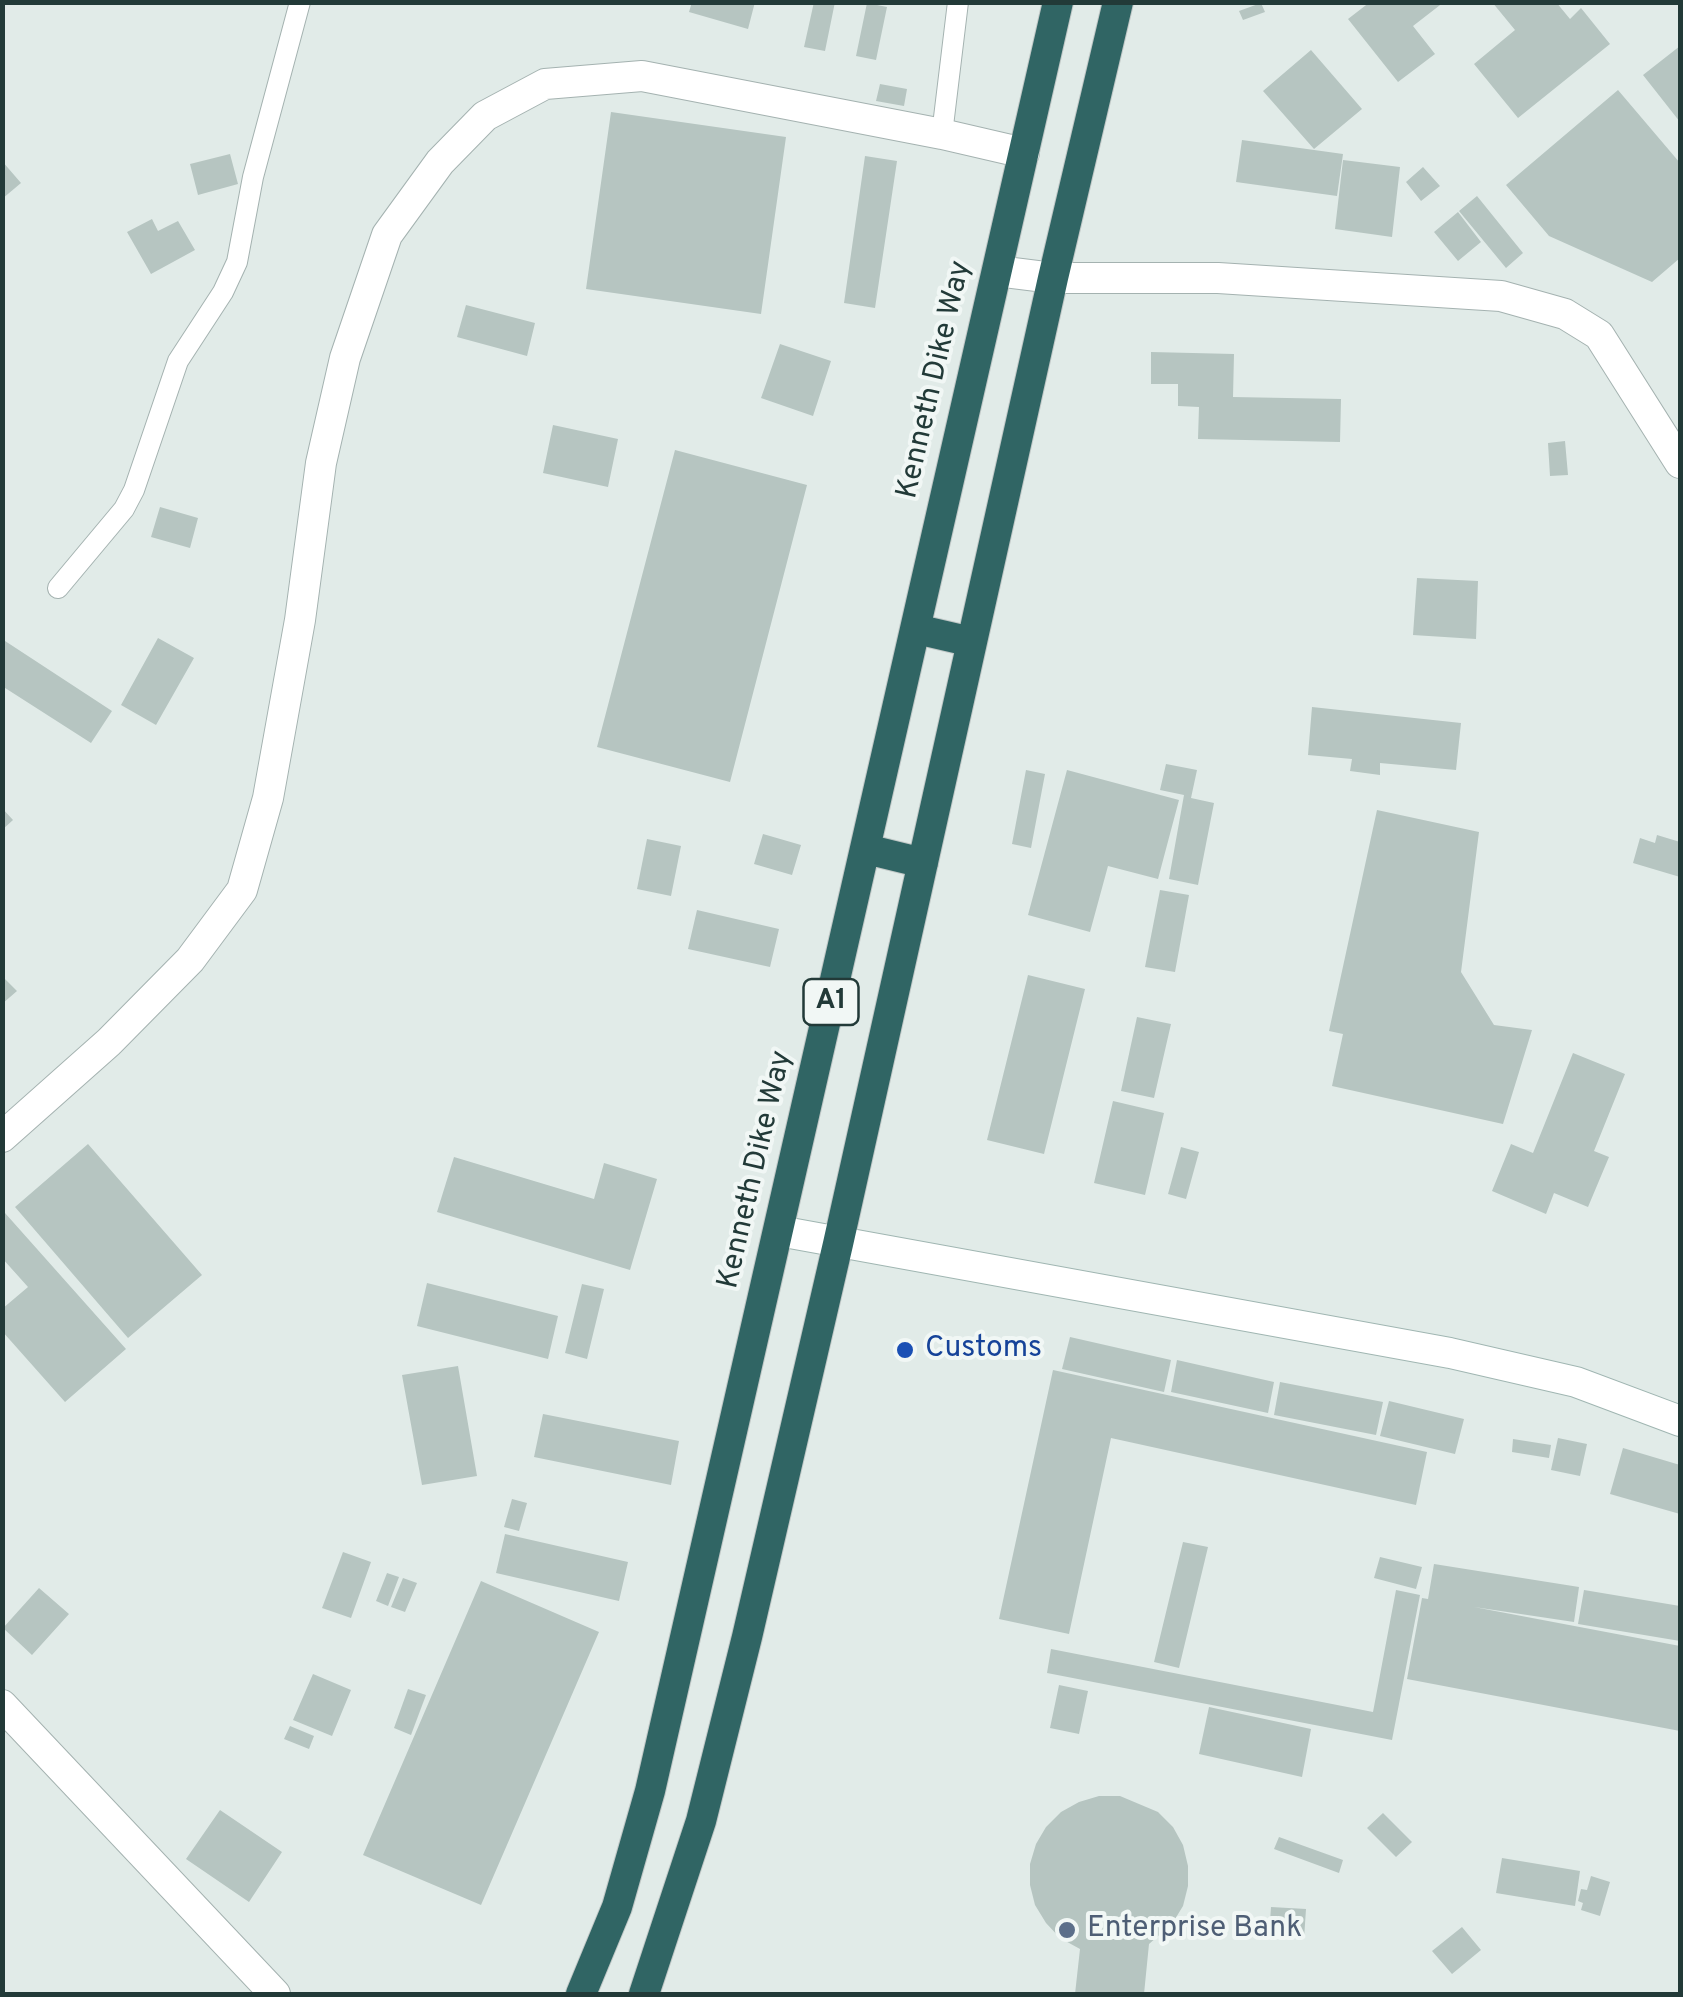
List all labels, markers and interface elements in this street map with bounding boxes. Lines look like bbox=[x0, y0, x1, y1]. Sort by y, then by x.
street label: Kenneth Dike Way bbox=[891, 258, 981, 502]
road number: A1 bbox=[804, 979, 858, 1025]
street label: Kenneth Dike Way bbox=[712, 1048, 802, 1292]
place label: Customs bbox=[925, 1332, 1042, 1368]
marker: Customs bbox=[894, 1339, 916, 1361]
place label: Enterprise Bank bbox=[1087, 1912, 1302, 1948]
marker: Enterprise Bank bbox=[1056, 1919, 1078, 1941]

